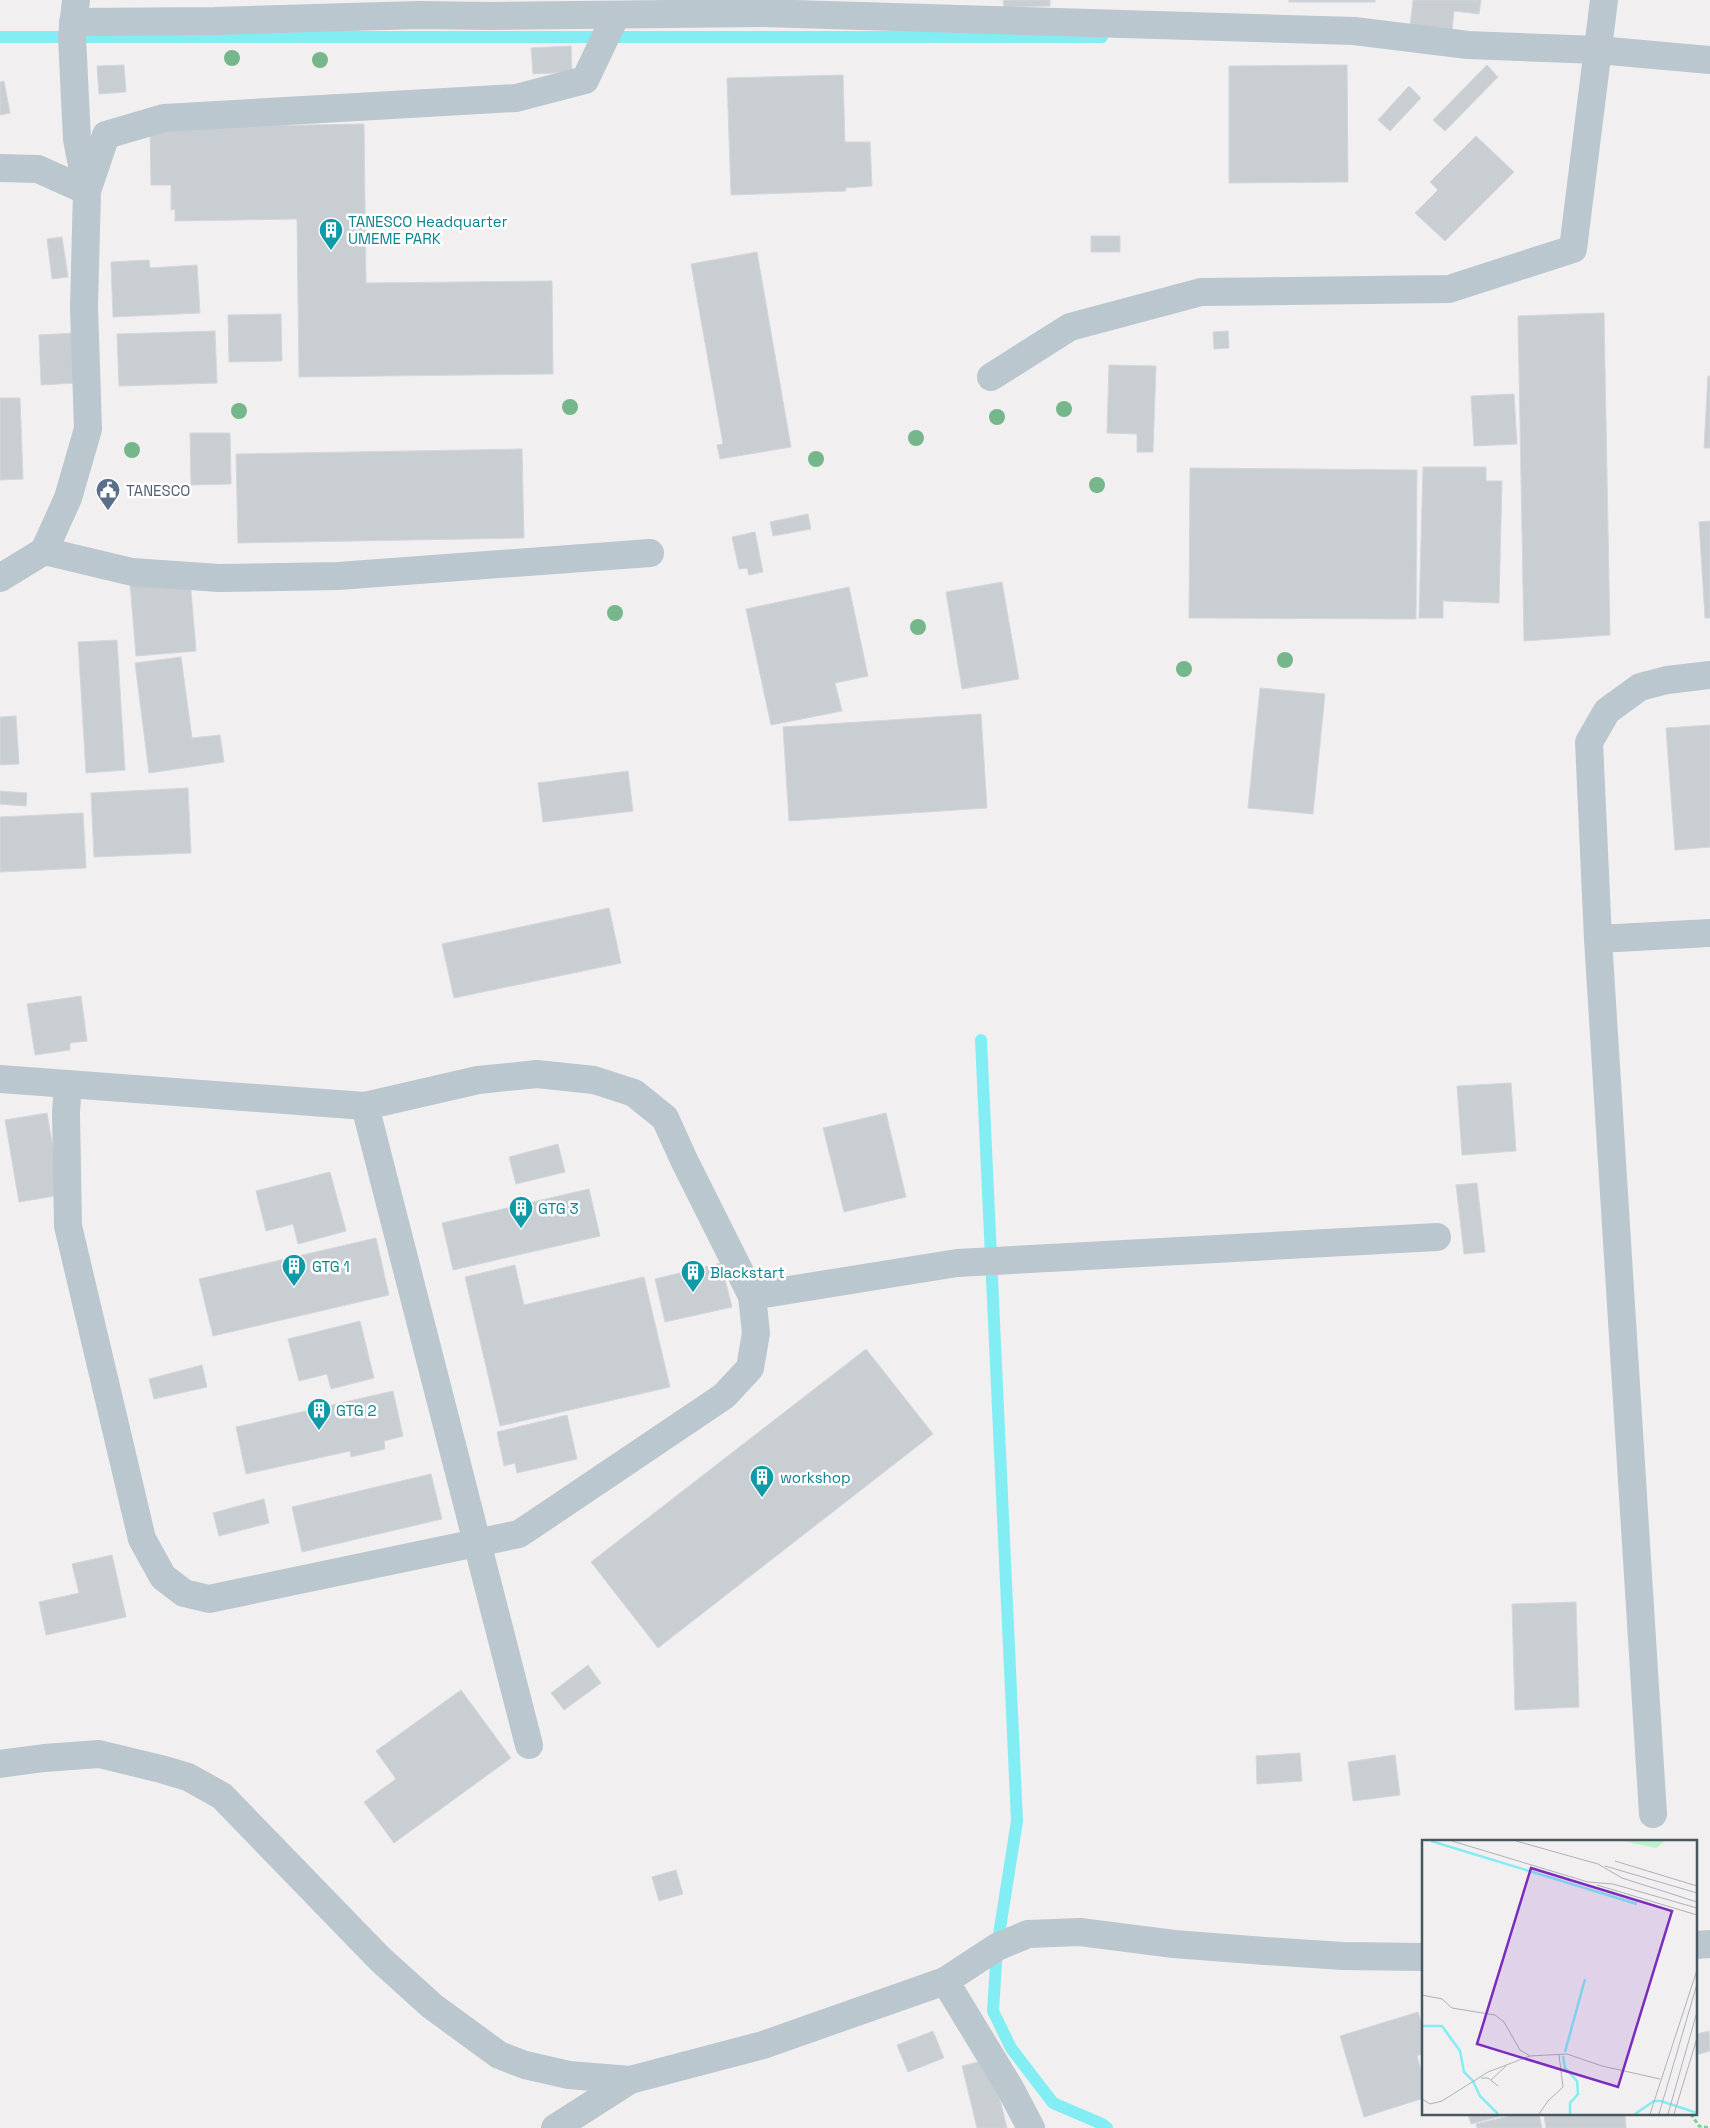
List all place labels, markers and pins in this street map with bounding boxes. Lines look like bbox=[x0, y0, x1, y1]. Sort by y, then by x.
place label: TANESCO Headquarter UMEME PARK bbox=[348, 212, 508, 248]
building icon: TANESCO Headquarter UMEME PARK bbox=[318, 217, 344, 251]
public building icon: TANESCO bbox=[95, 477, 121, 511]
place label: TANESCO bbox=[126, 481, 190, 500]
building icon: GTG 3 bbox=[508, 1195, 534, 1229]
place label: GTG 3 bbox=[538, 1199, 579, 1218]
building icon: GTG 1 bbox=[281, 1253, 307, 1287]
place label: GTG 1 bbox=[312, 1257, 350, 1276]
building icon: Blackstart bbox=[680, 1259, 706, 1293]
place label: Blackstart bbox=[710, 1263, 785, 1282]
building icon: GTG 2 bbox=[306, 1397, 332, 1431]
place label: GTG 2 bbox=[336, 1401, 377, 1420]
building icon: workshop bbox=[749, 1464, 775, 1498]
place label: workshop bbox=[780, 1468, 851, 1487]

